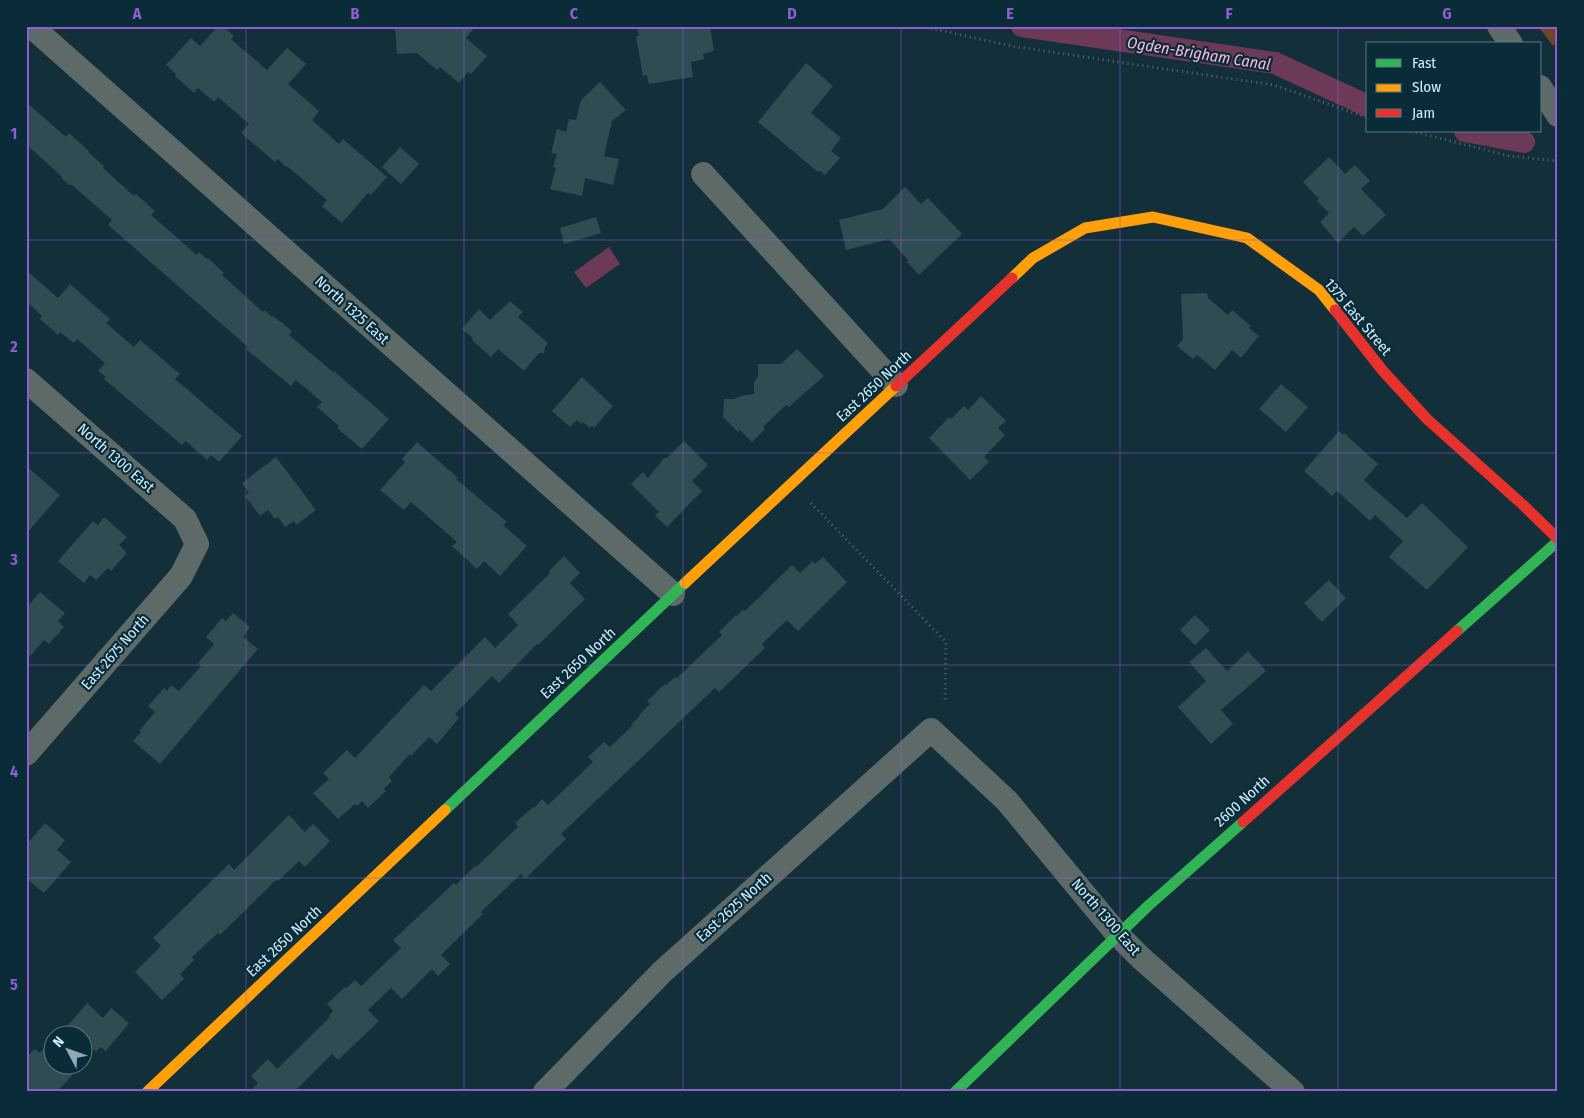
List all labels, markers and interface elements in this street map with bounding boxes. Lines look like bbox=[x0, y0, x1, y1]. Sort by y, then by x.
text: A bbox=[132, 4, 142, 23]
text: B bbox=[351, 4, 360, 23]
text: C bbox=[570, 4, 579, 23]
text: D bbox=[787, 4, 797, 23]
text: E bbox=[1006, 4, 1014, 23]
text: F bbox=[1225, 4, 1233, 23]
text: G bbox=[1442, 4, 1452, 23]
water label: Ogden-Brigham Canal bbox=[1126, 33, 1272, 74]
legend bbox=[1366, 42, 1542, 132]
text: Fast bbox=[1412, 54, 1436, 72]
text: Slow bbox=[1412, 78, 1441, 96]
text: Jam bbox=[1412, 104, 1435, 122]
text: 1 bbox=[11, 124, 17, 143]
street label: North 1325 East bbox=[311, 272, 393, 348]
street label: 1375 East Street bbox=[1321, 275, 1395, 359]
text: 2 bbox=[9, 337, 18, 356]
street label: East 2650 North bbox=[833, 347, 915, 425]
street label: North 1300 East bbox=[74, 420, 158, 496]
text: 3 bbox=[9, 550, 18, 569]
street label: East 2675 North bbox=[77, 611, 153, 693]
street label: East 2650 North bbox=[537, 624, 619, 702]
text: 4 bbox=[10, 762, 18, 781]
street label: 2600 North bbox=[1211, 771, 1273, 831]
street label: East 2625 North bbox=[693, 869, 775, 945]
street label: North 1300 East bbox=[1068, 875, 1144, 959]
street label: East 2650 North bbox=[243, 902, 325, 980]
text: 5 bbox=[10, 975, 18, 994]
north arrow bbox=[42, 1026, 92, 1076]
text: N bbox=[49, 1033, 68, 1051]

